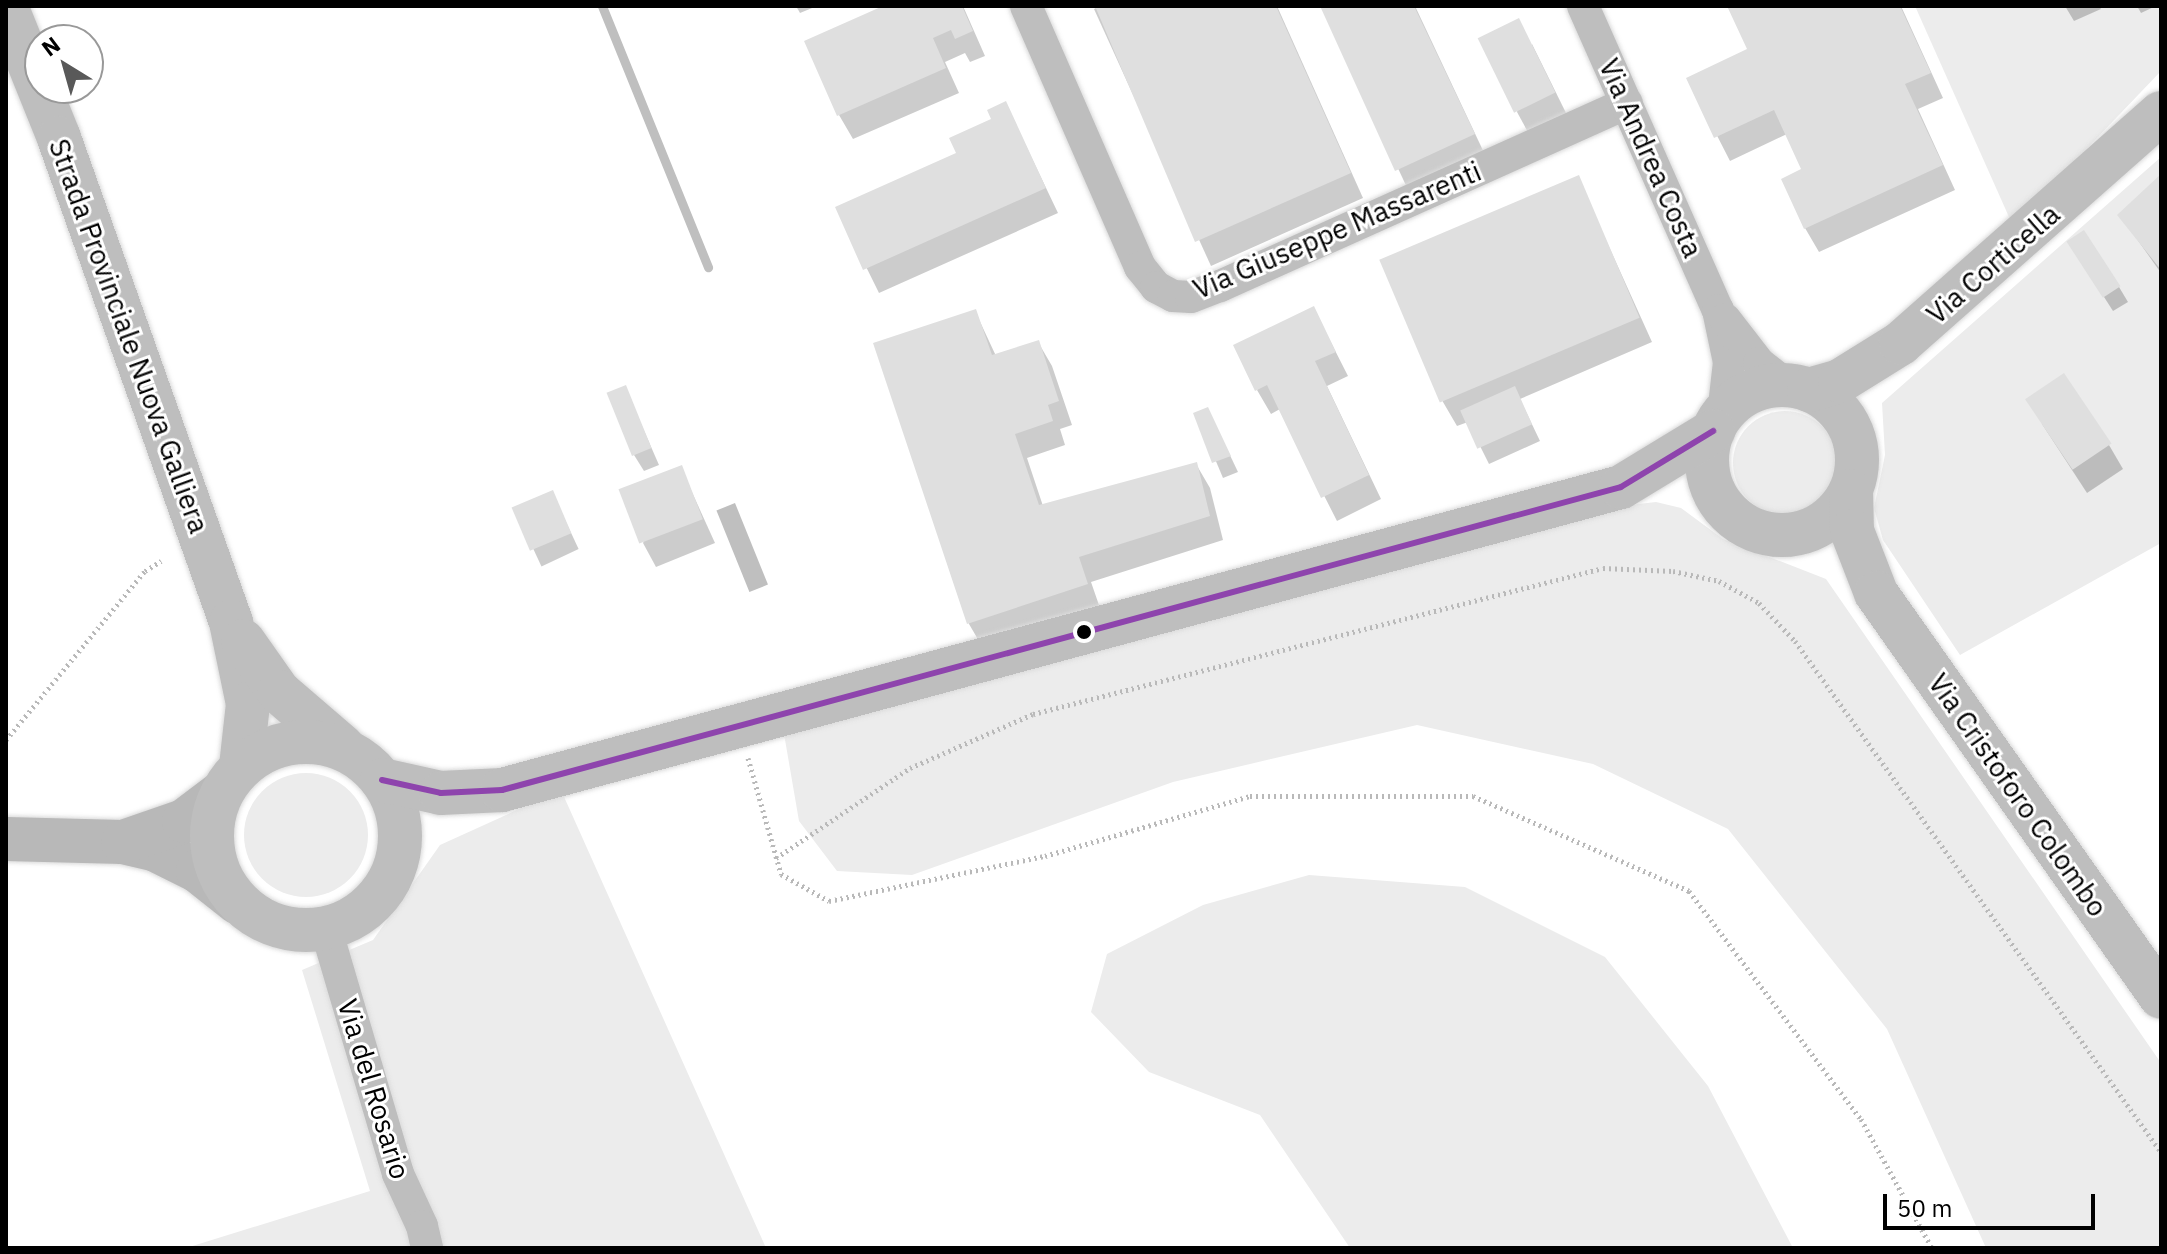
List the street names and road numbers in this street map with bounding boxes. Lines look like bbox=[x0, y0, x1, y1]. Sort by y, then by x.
street label: Via Andrea Costa bbox=[1592, 53, 1710, 263]
street label: Strada Provinciale Nuova Galliera bbox=[42, 134, 216, 538]
street label: Via Giuseppe Massarenti bbox=[1188, 154, 1486, 306]
street label: Via Corticella bbox=[1920, 197, 2066, 331]
street label: Via Cristoforo Colombo bbox=[1921, 667, 2115, 923]
street label: Via del Rosario bbox=[331, 995, 417, 1183]

